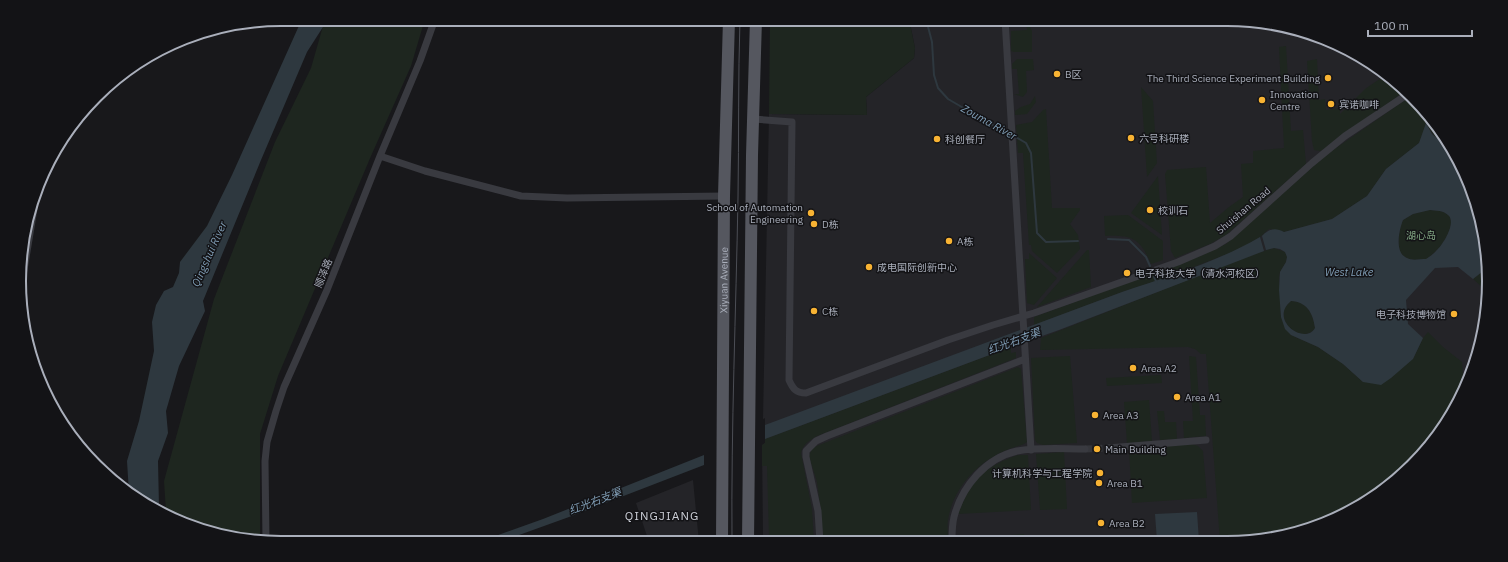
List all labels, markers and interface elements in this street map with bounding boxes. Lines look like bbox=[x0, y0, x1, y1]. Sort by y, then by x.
scale bar bbox=[1368, 12, 1472, 38]
text: 100 m bbox=[1374, 18, 1409, 33]
place label: B区 bbox=[1065, 68, 1082, 81]
marker: B区 bbox=[1052, 69, 1062, 79]
place label: The Third Science Experiment Building bbox=[1147, 72, 1321, 85]
marker: The Third Science Experiment Building bbox=[1323, 73, 1333, 83]
place label: Innovation Centre bbox=[1270, 88, 1318, 113]
marker: Innovation Centre bbox=[1257, 95, 1267, 105]
place label: 宾诺咖啡 bbox=[1339, 98, 1379, 111]
marker: 宾诺咖啡 bbox=[1326, 99, 1336, 109]
water label: Zouma River bbox=[958, 101, 1020, 143]
place label: 六号科研楼 bbox=[1139, 132, 1189, 145]
place label: 科创餐厅 bbox=[945, 133, 985, 146]
marker: 六号科研楼 bbox=[1126, 133, 1136, 143]
marker: 科创餐厅 bbox=[932, 134, 942, 144]
street label: Shuishan Road bbox=[1214, 184, 1273, 237]
place label: School of Automation Engineering bbox=[707, 201, 804, 226]
place label: 校训石 bbox=[1158, 204, 1188, 217]
marker: 校训石 bbox=[1145, 205, 1155, 215]
marker: School of Automation Engineering bbox=[806, 208, 816, 218]
water label: Qingshui River bbox=[188, 218, 230, 289]
place label: D栋 bbox=[822, 218, 839, 231]
marker: D栋 bbox=[809, 219, 819, 229]
park label: 湖心岛 bbox=[1406, 229, 1436, 242]
place label: A栋 bbox=[957, 235, 973, 248]
marker: A栋 bbox=[944, 236, 954, 246]
street label: Xiyuan Avenue bbox=[717, 246, 731, 313]
street label: 顺泽路 bbox=[312, 257, 335, 290]
place label: 成电国际创新中心 bbox=[877, 261, 957, 274]
marker: 成电国际创新中心 bbox=[864, 262, 874, 272]
water label: West Lake bbox=[1325, 265, 1374, 279]
place label: 电子科技大学（清水河校区） bbox=[1135, 267, 1265, 280]
marker: 电子科技大学（清水河校区） bbox=[1122, 268, 1132, 278]
place label: C栋 bbox=[822, 305, 838, 318]
marker: C栋 bbox=[809, 306, 819, 316]
place label: 电子科技博物馆 bbox=[1376, 308, 1446, 321]
marker: 电子科技博物馆 bbox=[1449, 309, 1459, 319]
water label: 红光右支渠 bbox=[986, 324, 1044, 357]
place label: Area A2 bbox=[1141, 362, 1177, 375]
marker: Area A2 bbox=[1128, 363, 1138, 373]
place label: Area A1 bbox=[1185, 391, 1221, 404]
marker: Area A1 bbox=[1172, 392, 1182, 402]
place label: Area A3 bbox=[1103, 409, 1139, 422]
marker: Area A3 bbox=[1090, 410, 1100, 420]
place label: Main Building bbox=[1105, 443, 1166, 456]
marker: Main Building bbox=[1092, 444, 1102, 454]
place label: 计算机科学与工程学院 bbox=[992, 467, 1092, 480]
marker: 计算机科学与工程学院 bbox=[1095, 468, 1105, 478]
place label: Area B1 bbox=[1107, 477, 1143, 490]
marker: Area B1 bbox=[1094, 478, 1104, 488]
water label: 红光右支渠 bbox=[567, 484, 625, 517]
district label: QINGJIANG bbox=[625, 508, 699, 523]
place label: Area B2 bbox=[1109, 517, 1145, 530]
marker: Area B2 bbox=[1096, 518, 1106, 528]

